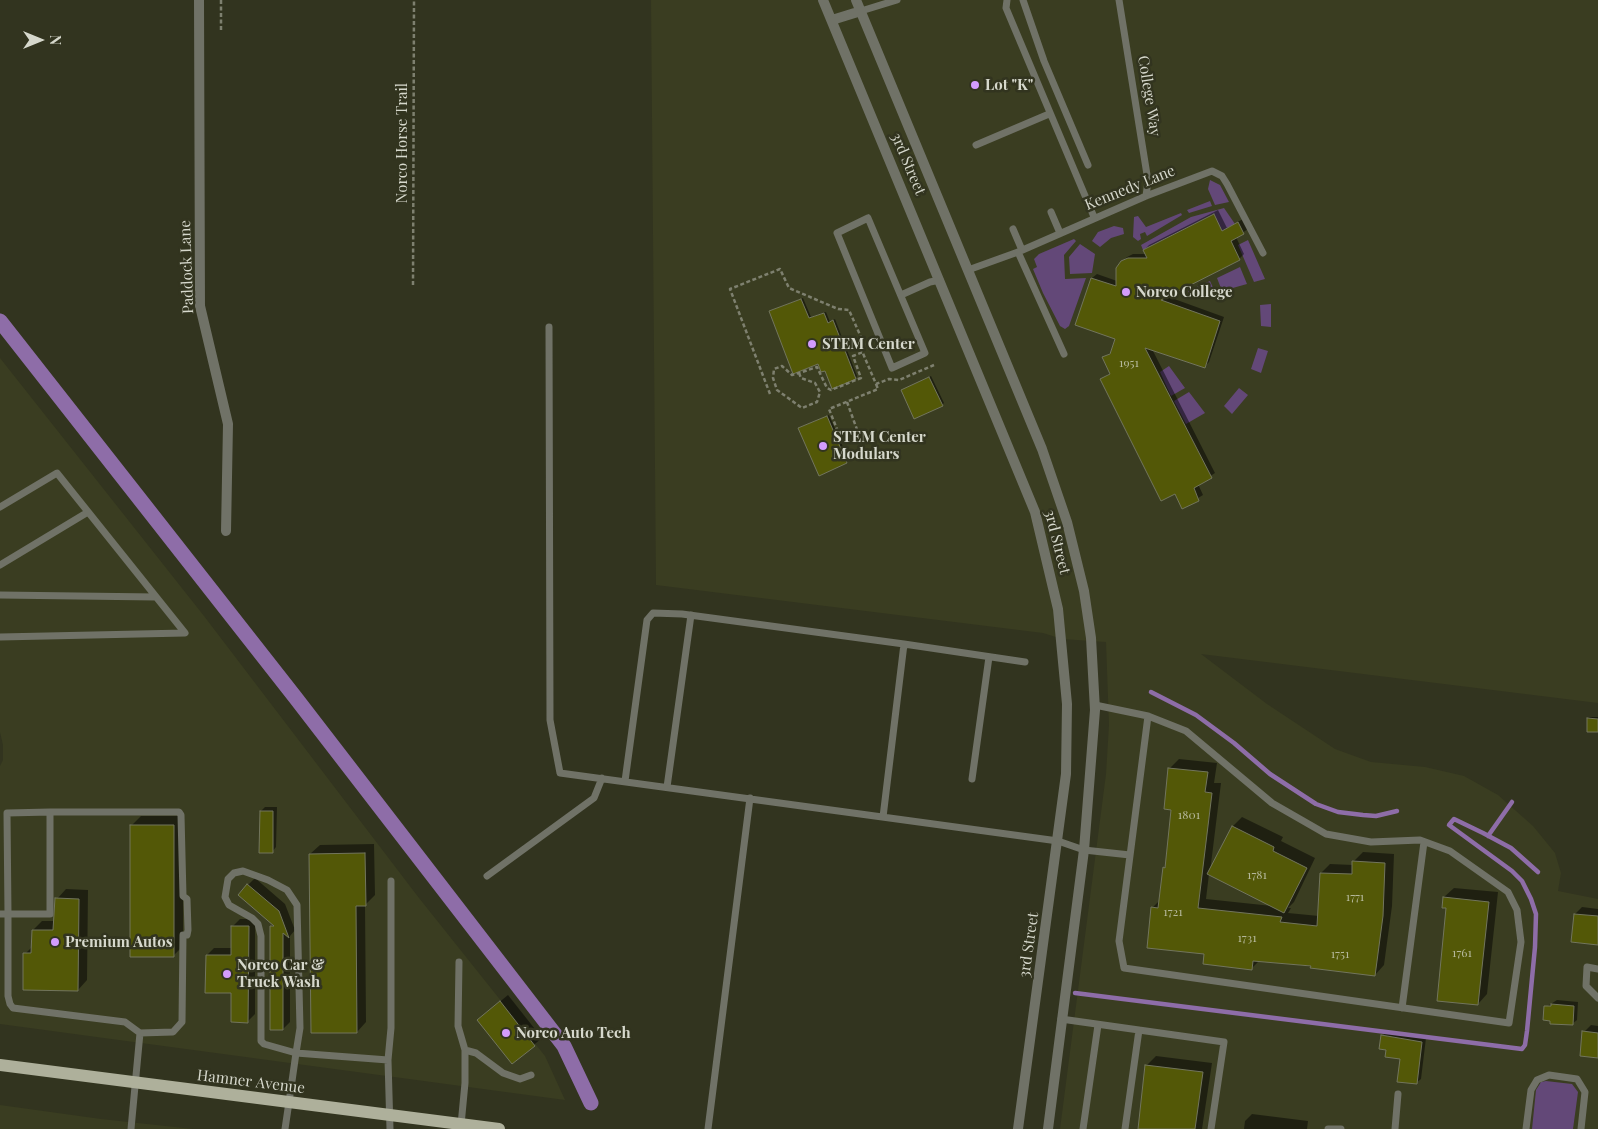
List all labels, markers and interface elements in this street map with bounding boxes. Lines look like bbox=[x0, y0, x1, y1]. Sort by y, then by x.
north arrow bbox=[15, 15, 65, 65]
text: N bbox=[46, 35, 65, 45]
street label: College Way bbox=[1134, 54, 1164, 138]
place label: Lot "K" bbox=[985, 76, 1033, 94]
marker: Lot "K" bbox=[969, 79, 981, 91]
street label: Norco Horse Trail bbox=[393, 83, 411, 203]
street label: 3rd Street bbox=[887, 130, 929, 198]
street label: Kennedy Lane bbox=[1082, 162, 1178, 214]
street label: Paddock Lane bbox=[176, 220, 198, 314]
place label: Norco College bbox=[1136, 283, 1233, 301]
marker: Norco College bbox=[1120, 286, 1132, 298]
place label: STEM Center bbox=[822, 335, 915, 353]
marker: STEM Center bbox=[806, 338, 818, 350]
house number: 1951 bbox=[1119, 356, 1139, 370]
place label: STEM Center Modulars bbox=[833, 428, 926, 463]
marker: STEM Center Modulars bbox=[817, 440, 829, 452]
street label: 3rd Street bbox=[1040, 508, 1074, 576]
house number: 1801 bbox=[1178, 808, 1200, 822]
house number: 1781 bbox=[1247, 868, 1267, 882]
house number: 1771 bbox=[1346, 890, 1364, 904]
house number: 1721 bbox=[1163, 905, 1183, 919]
street label: 3rd Street bbox=[1016, 911, 1042, 979]
house number: 1731 bbox=[1237, 931, 1257, 945]
place label: Premium Autos bbox=[65, 933, 173, 951]
marker: Premium Autos bbox=[49, 936, 61, 948]
house number: 1761 bbox=[1452, 946, 1472, 960]
house number: 1751 bbox=[1331, 947, 1349, 961]
place label: Norco Car & Truck Wash bbox=[237, 956, 325, 991]
marker: Norco Car & Truck Wash bbox=[221, 968, 233, 980]
place label: Norco Auto Tech bbox=[516, 1024, 631, 1042]
marker: Norco Auto Tech bbox=[500, 1027, 512, 1039]
street label: Hamner Avenue bbox=[196, 1066, 306, 1098]

